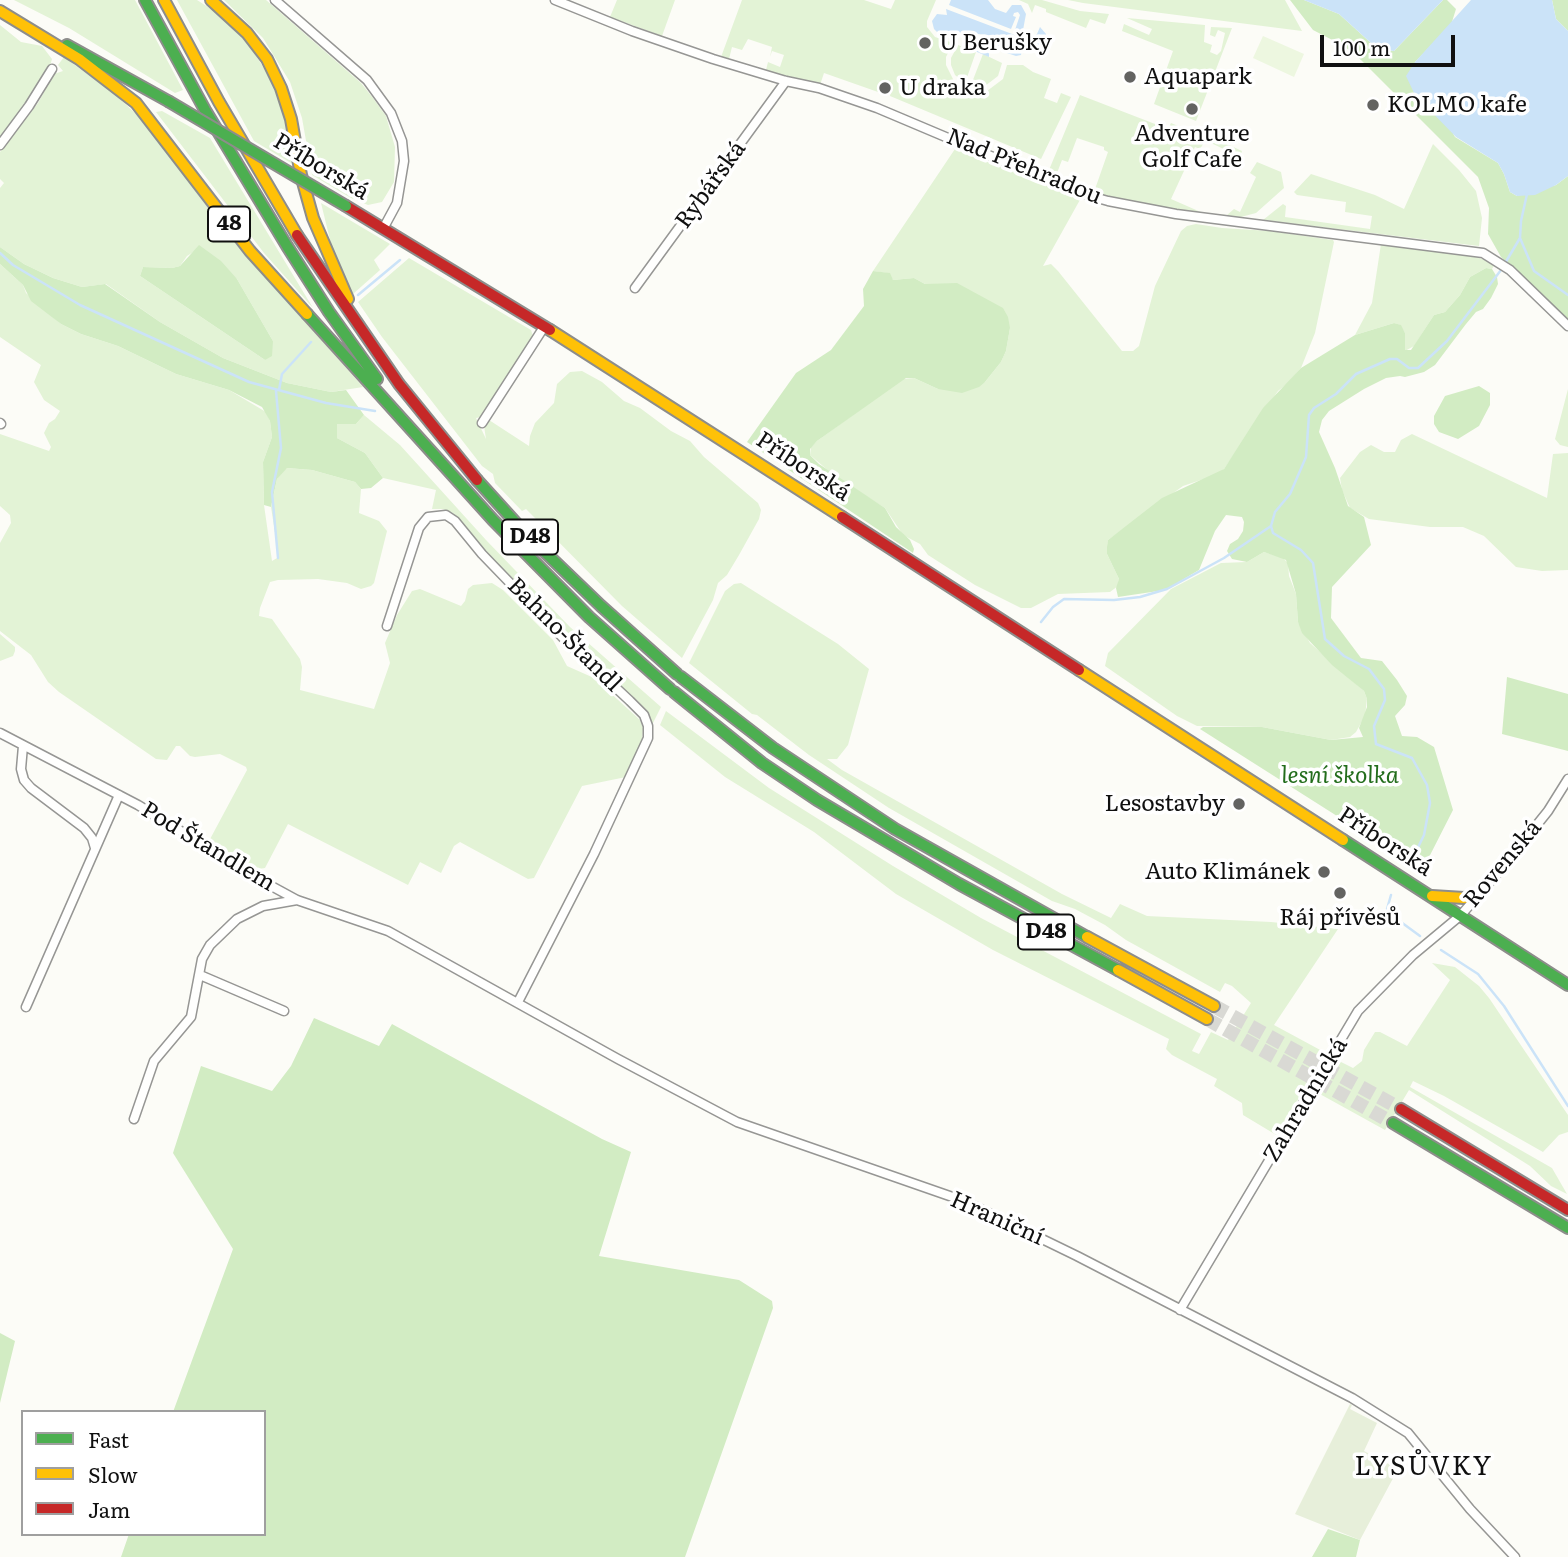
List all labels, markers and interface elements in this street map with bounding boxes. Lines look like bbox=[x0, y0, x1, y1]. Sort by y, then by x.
scale bar bbox=[1323, 21, 1458, 65]
place label: U Berušky bbox=[939, 29, 1052, 57]
text: 100 m bbox=[1333, 31, 1390, 62]
marker: U Berušky bbox=[917, 35, 933, 51]
place label: Aquapark bbox=[1144, 63, 1252, 91]
marker: Aquapark bbox=[1122, 69, 1138, 85]
place label: U draka bbox=[899, 74, 986, 102]
marker: U draka bbox=[877, 80, 893, 96]
place label: KOLMO kafe bbox=[1387, 91, 1527, 119]
marker: KOLMO kafe bbox=[1365, 97, 1381, 113]
marker: Adventure Golf Cafe bbox=[1184, 101, 1200, 117]
place label: Adventure Golf Cafe bbox=[1134, 120, 1250, 174]
street label: Nad Přehradou bbox=[942, 123, 1106, 211]
street label: Příborská bbox=[268, 128, 374, 206]
street label: Rybářská bbox=[670, 136, 752, 234]
road number: 48 bbox=[208, 206, 250, 242]
street label: Příborská bbox=[751, 426, 855, 508]
road number: D48 bbox=[502, 520, 558, 554]
street label: Bahno-Štandl bbox=[501, 572, 627, 698]
park label: lesní školka bbox=[1281, 762, 1399, 790]
place label: Lesostavby bbox=[1105, 790, 1225, 818]
street label: Pod Štandlem bbox=[136, 796, 280, 898]
marker: Lesostavby bbox=[1231, 796, 1247, 812]
street label: Příborská bbox=[1333, 801, 1437, 883]
street label: Rovenská bbox=[1458, 815, 1548, 913]
place label: Auto Klimánek bbox=[1145, 858, 1310, 886]
marker: Auto Klimánek bbox=[1316, 864, 1332, 880]
marker: Ráj přívěsů bbox=[1332, 885, 1348, 901]
place label: Ráj přívěsů bbox=[1279, 904, 1401, 932]
road number: D48 bbox=[1018, 914, 1074, 950]
street label: Zahradnická bbox=[1258, 1033, 1354, 1167]
street label: Hraniční bbox=[946, 1186, 1048, 1252]
legend bbox=[21, 1410, 266, 1536]
text: Fast bbox=[88, 1423, 129, 1454]
district label: LYSŮVKY bbox=[1355, 1451, 1493, 1483]
text: Slow bbox=[88, 1458, 138, 1489]
text: Jam bbox=[88, 1493, 130, 1524]

